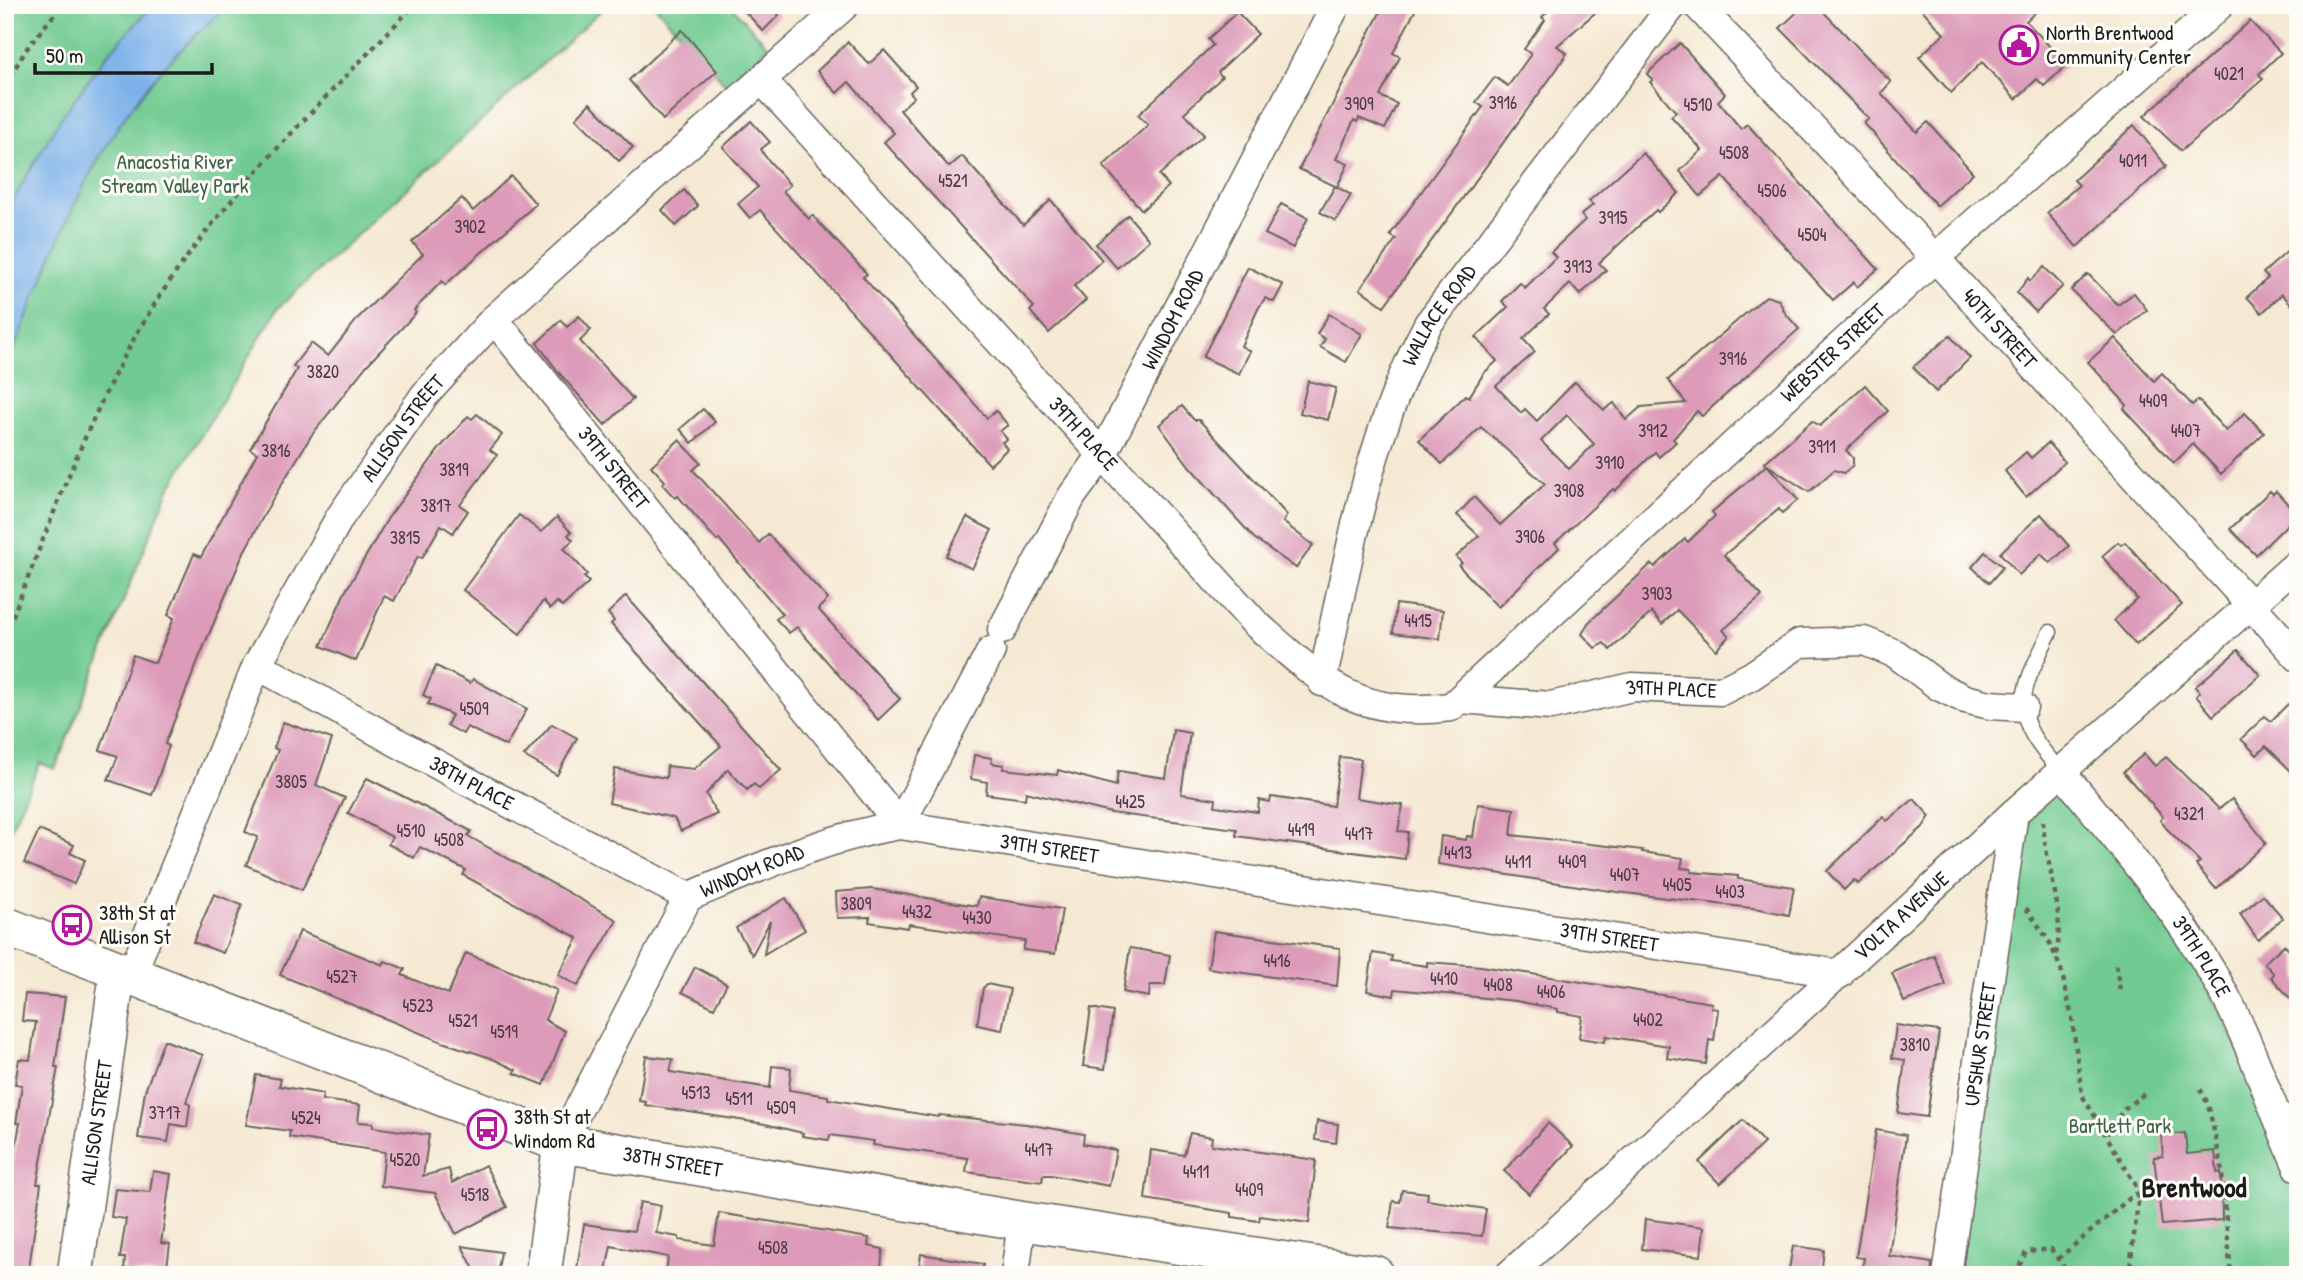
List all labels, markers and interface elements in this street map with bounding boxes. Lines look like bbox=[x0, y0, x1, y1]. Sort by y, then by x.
place label: North Brentwood Community Center bbox=[2046, 18, 2191, 71]
public building icon: North Brentwood Community Center bbox=[1998, 24, 2040, 66]
scale bar bbox=[35, 32, 212, 76]
text: 50 m bbox=[46, 41, 83, 70]
house number: 4021 bbox=[2214, 61, 2244, 86]
house number: 3916 bbox=[1489, 90, 1517, 115]
house number: 3909 bbox=[1344, 91, 1374, 116]
house number: 4510 bbox=[1684, 92, 1712, 117]
house number: 4508 bbox=[1719, 140, 1749, 165]
park label: Anacostia River Stream Valley Park bbox=[102, 147, 249, 200]
house number: 4011 bbox=[2119, 148, 2147, 173]
house number: 4521 bbox=[938, 168, 968, 193]
house number: 4506 bbox=[1757, 178, 1787, 203]
house number: 3915 bbox=[1599, 205, 1628, 230]
house number: 3902 bbox=[454, 214, 486, 239]
house number: 4504 bbox=[1797, 222, 1827, 247]
house number: 3913 bbox=[1563, 254, 1593, 279]
street label: WALLACE ROAD bbox=[1395, 258, 1483, 370]
street label: WINDOM ROAD bbox=[1134, 264, 1210, 374]
street label: 40TH STREET bbox=[1956, 282, 2045, 376]
street label: WEBSTER STREET bbox=[1774, 296, 1892, 408]
house number: 3916 bbox=[1719, 346, 1747, 371]
house number: 3820 bbox=[307, 359, 339, 384]
street label: ALLISON STREET bbox=[354, 367, 451, 487]
house number: 4409 bbox=[2139, 388, 2167, 413]
street label: 39TH PLACE bbox=[1042, 390, 1125, 477]
house number: 3912 bbox=[1638, 418, 1668, 443]
house number: 4407 bbox=[2171, 418, 2201, 443]
street label: 39TH STREET bbox=[572, 420, 657, 516]
house number: 3911 bbox=[1808, 434, 1836, 459]
house number: 3816 bbox=[261, 438, 291, 463]
house number: 3910 bbox=[1595, 450, 1625, 475]
house number: 3819 bbox=[440, 457, 469, 482]
house number: 3908 bbox=[1554, 478, 1584, 503]
house number: 3817 bbox=[420, 493, 452, 518]
house number: 3906 bbox=[1515, 524, 1545, 549]
house number: 3815 bbox=[390, 525, 420, 550]
house number: 3903 bbox=[1642, 581, 1672, 606]
house number: 4415 bbox=[1404, 608, 1432, 633]
street label: 39TH PLACE bbox=[1623, 672, 1717, 705]
house number: 4509 bbox=[459, 696, 489, 721]
street label: 38TH PLACE bbox=[424, 748, 519, 817]
house number: 3805 bbox=[275, 769, 307, 794]
house number: 4425 bbox=[1115, 789, 1145, 814]
house number: 4321 bbox=[2174, 801, 2204, 826]
house number: 4419 bbox=[1288, 817, 1315, 842]
house number: 4510 bbox=[397, 818, 425, 843]
house number: 4417 bbox=[1345, 821, 1374, 846]
street label: 39TH STREET bbox=[998, 826, 1102, 870]
house number: 4508 bbox=[434, 827, 464, 852]
street label: WINDOM ROAD bbox=[696, 837, 808, 904]
house number: 4413 bbox=[1444, 840, 1472, 865]
house number: 4411 bbox=[1505, 849, 1531, 874]
house number: 4409 bbox=[1558, 849, 1586, 874]
house number: 4407 bbox=[1610, 862, 1640, 887]
street label: VOLTA AVENUE bbox=[1847, 864, 1955, 967]
house number: 4405 bbox=[1662, 872, 1692, 897]
house number: 4403 bbox=[1715, 879, 1745, 904]
house number: 3809 bbox=[841, 891, 872, 916]
place label: 38th St at Allison St bbox=[99, 898, 176, 951]
house number: 4432 bbox=[902, 899, 933, 924]
bus stop icon: 38th St at Allison St bbox=[51, 904, 93, 946]
house number: 4430 bbox=[962, 905, 992, 930]
street label: 39TH PLACE bbox=[2166, 910, 2238, 1002]
street label: 39TH STREET bbox=[1558, 915, 1662, 959]
house number: 4416 bbox=[1263, 948, 1291, 973]
house number: 4527 bbox=[326, 964, 358, 989]
house number: 4410 bbox=[1430, 966, 1458, 991]
house number: 4408 bbox=[1483, 972, 1513, 997]
house number: 4406 bbox=[1537, 979, 1565, 1004]
street label: UPSHUR STREET bbox=[1957, 979, 2003, 1108]
house number: 4523 bbox=[403, 993, 433, 1018]
house number: 4402 bbox=[1633, 1007, 1664, 1032]
house number: 4521 bbox=[448, 1008, 478, 1033]
house number: 4519 bbox=[490, 1019, 518, 1044]
house number: 3810 bbox=[1900, 1032, 1930, 1057]
street label: ALLISON STREET bbox=[73, 1057, 119, 1187]
house number: 4513 bbox=[682, 1080, 710, 1105]
house number: 4511 bbox=[725, 1086, 753, 1111]
house number: 4509 bbox=[766, 1095, 796, 1120]
house number: 3717 bbox=[149, 1100, 181, 1125]
place label: 38th St at Windom Rd bbox=[514, 1102, 595, 1155]
house number: 4524 bbox=[291, 1105, 321, 1130]
bus stop icon: 38th St at Windom Rd bbox=[466, 1108, 508, 1150]
park label: Bartlett Park bbox=[2069, 1111, 2172, 1140]
house number: 4417 bbox=[1025, 1137, 1054, 1162]
street label: 38TH STREET bbox=[621, 1139, 726, 1184]
house number: 4520 bbox=[390, 1147, 420, 1172]
house number: 4411 bbox=[1183, 1159, 1209, 1184]
district label: Brentwood bbox=[2142, 1168, 2247, 1206]
house number: 4409 bbox=[1235, 1177, 1263, 1202]
house number: 4518 bbox=[461, 1182, 490, 1207]
house number: 4508 bbox=[758, 1235, 788, 1260]

